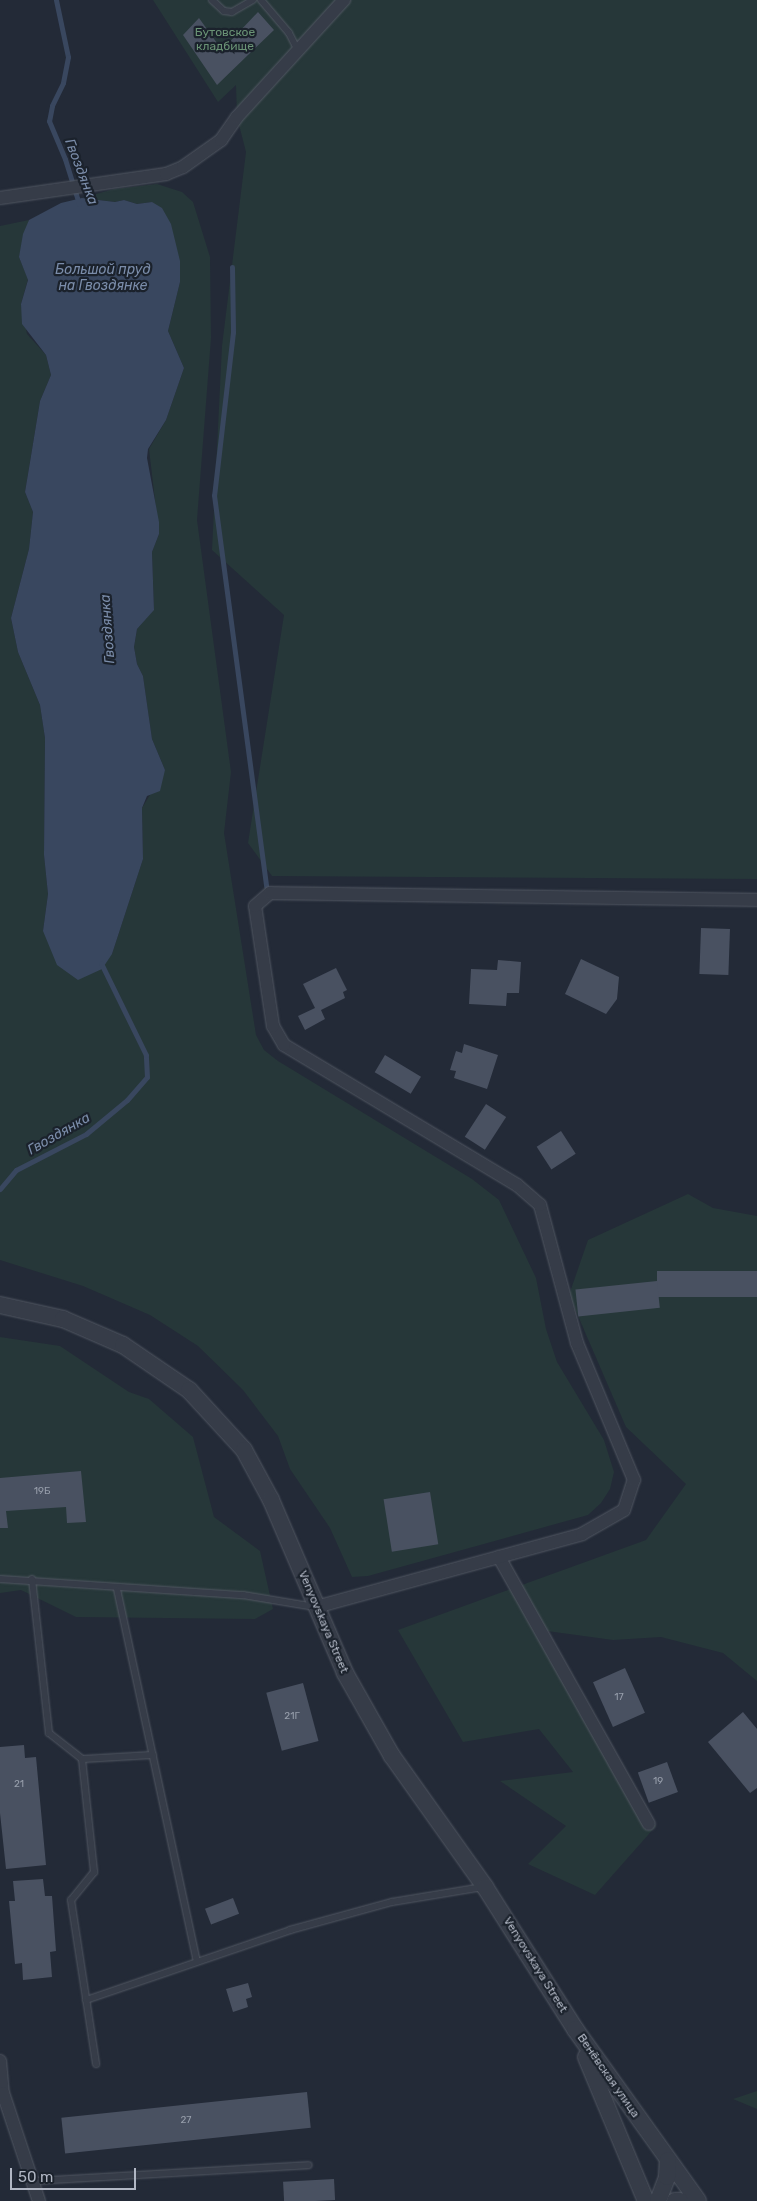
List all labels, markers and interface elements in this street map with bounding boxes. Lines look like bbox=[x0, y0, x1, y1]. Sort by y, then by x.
park label: Бутовское кладбище bbox=[195, 26, 255, 54]
water label: Гвоздянка bbox=[61, 137, 101, 207]
water label: Большой пруд на Гвоздянке bbox=[55, 262, 151, 294]
water label: Гвоздянка bbox=[97, 594, 119, 664]
water label: Гвоздянка bbox=[25, 1109, 93, 1159]
house number: 19Б bbox=[34, 1486, 50, 1498]
street label: Venyovskaya Street bbox=[295, 1569, 351, 1675]
house number: 17 bbox=[614, 1692, 624, 1704]
house number: 21Г bbox=[284, 1711, 300, 1723]
house number: 19 bbox=[653, 1776, 663, 1788]
house number: 21 bbox=[14, 1779, 24, 1791]
street label: Venyovskaya Street bbox=[500, 1915, 570, 2015]
street label: Венёвская улица bbox=[574, 2031, 642, 2121]
house number: 27 bbox=[181, 2115, 191, 2127]
scale bar bbox=[12, 2158, 139, 2190]
text: 50 m bbox=[18, 2168, 53, 2186]

